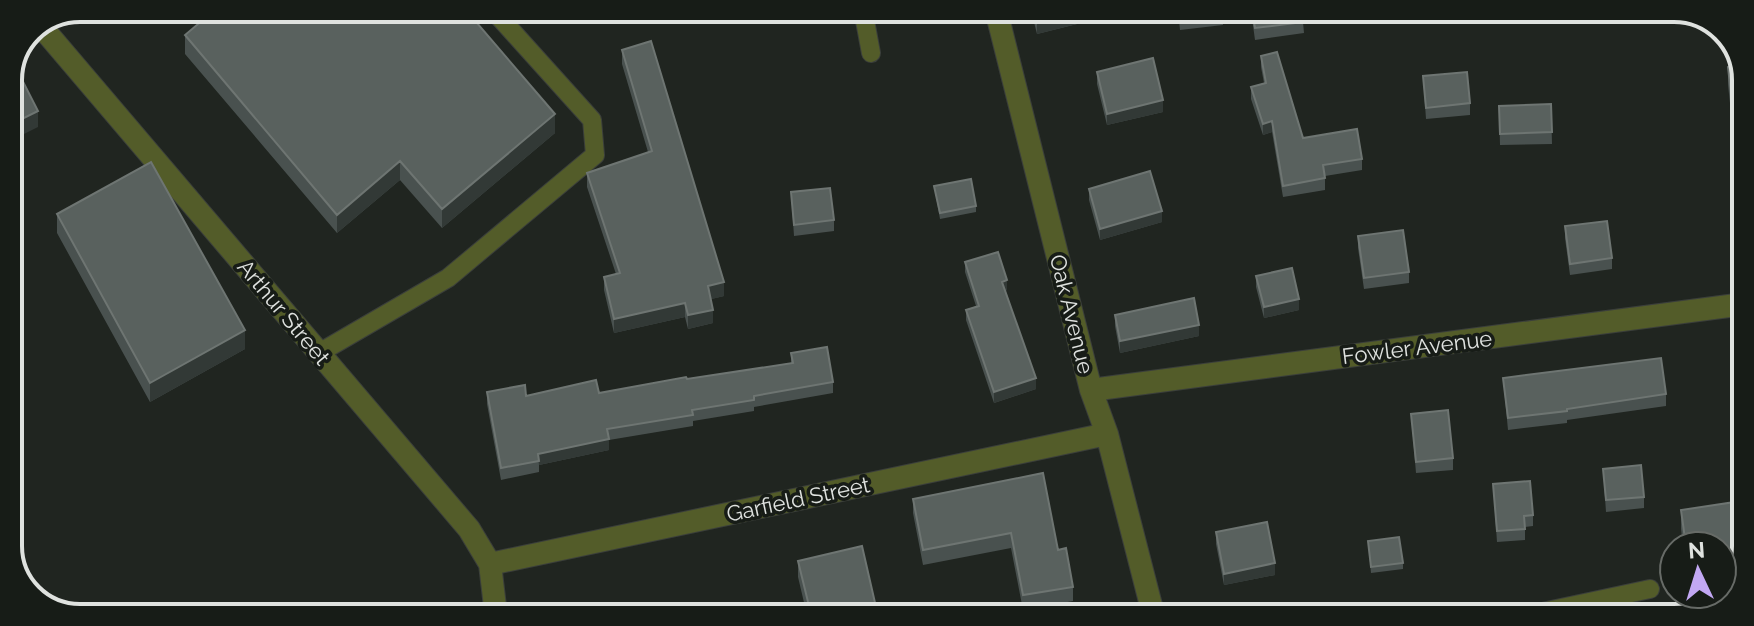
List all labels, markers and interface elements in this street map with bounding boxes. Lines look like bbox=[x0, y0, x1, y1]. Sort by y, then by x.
street label: Oak Avenue bbox=[1045, 252, 1099, 377]
street label: Arthur Street bbox=[232, 254, 336, 371]
street label: Fowler Avenue bbox=[1340, 325, 1494, 369]
street label: Garfield Street bbox=[724, 471, 873, 527]
north arrow bbox=[1658, 530, 1738, 610]
text: N bbox=[1687, 536, 1706, 564]

